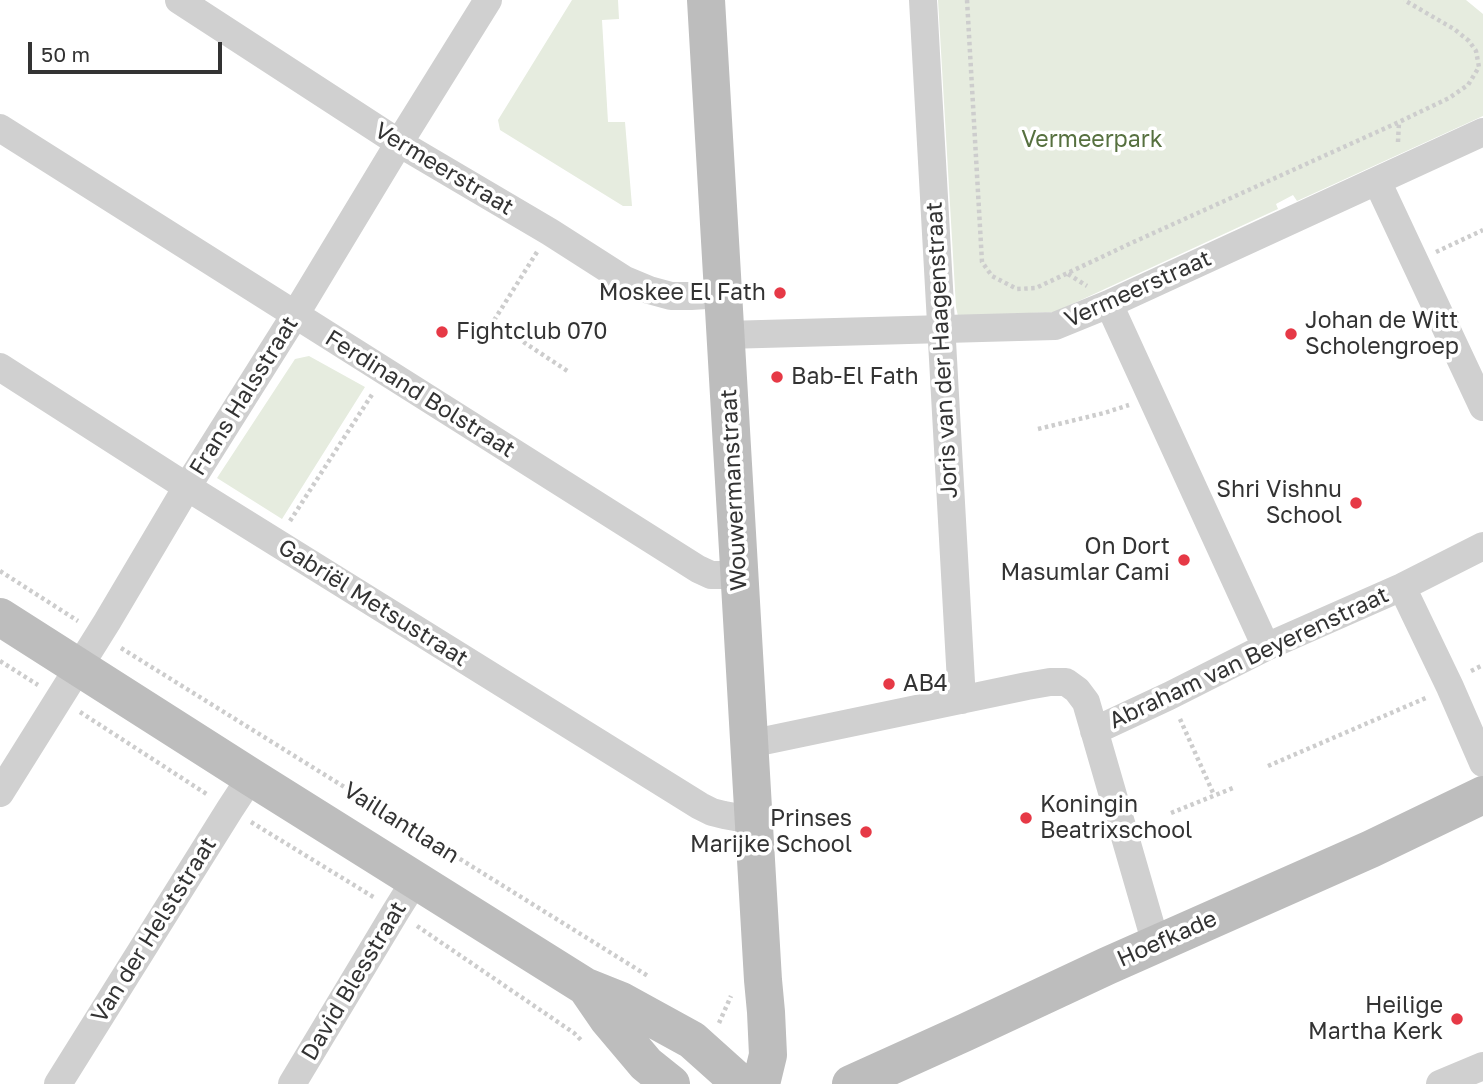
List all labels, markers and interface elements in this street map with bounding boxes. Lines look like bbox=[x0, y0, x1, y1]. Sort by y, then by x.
scale bar bbox=[32, 28, 226, 72]
text: 50 m bbox=[41, 41, 90, 67]
street label: Vermeerstraat bbox=[369, 117, 519, 221]
park label: Vermeerpark bbox=[1021, 126, 1163, 154]
street label: Joris van der Haagenstraat bbox=[920, 201, 964, 499]
street label: Vermeerstraat bbox=[1060, 244, 1216, 334]
place label: Moskee El Fath bbox=[599, 279, 766, 307]
marker: Moskee El Fath bbox=[772, 285, 788, 301]
place label: Johan de Witt Scholengroep bbox=[1305, 307, 1459, 361]
street label: Frans Halsstraat bbox=[184, 311, 304, 481]
place label: Fightclub 070 bbox=[456, 318, 608, 346]
street label: Ferdinand Bolstraat bbox=[320, 324, 520, 464]
marker: Fightclub 070 bbox=[434, 324, 450, 340]
marker: Johan de Witt Scholengroep bbox=[1283, 326, 1299, 342]
place label: Bab-El Fath bbox=[791, 363, 919, 391]
marker: Bab-El Fath bbox=[769, 369, 785, 385]
street label: Wouwermanstraat bbox=[715, 388, 753, 592]
place label: Shri Vishnu School bbox=[1216, 476, 1342, 530]
marker: Shri Vishnu School bbox=[1348, 495, 1364, 511]
street label: Gabriël Metsustraat bbox=[273, 533, 473, 673]
place label: On Dort Masumlar Cami bbox=[1001, 533, 1170, 587]
marker: On Dort Masumlar Cami bbox=[1176, 552, 1192, 568]
street label: Abraham van Beyerenstraat bbox=[1105, 581, 1393, 735]
place label: AB4 bbox=[903, 670, 948, 698]
marker: AB4 bbox=[881, 676, 897, 692]
street label: Vaillantlaan bbox=[338, 776, 464, 870]
place label: Koningin Beatrixschool bbox=[1040, 791, 1192, 845]
place label: Prinses Marijke School bbox=[690, 805, 852, 859]
marker: Koningin Beatrixschool bbox=[1018, 810, 1034, 826]
marker: Prinses Marijke School bbox=[858, 824, 874, 840]
street label: Van der Helststraat bbox=[86, 832, 222, 1028]
street label: David Blesstraat bbox=[296, 896, 412, 1066]
street label: Hoefkade bbox=[1113, 905, 1221, 973]
place label: Heilige Martha Kerk bbox=[1308, 992, 1443, 1046]
marker: Heilige Martha Kerk bbox=[1449, 1011, 1465, 1027]

